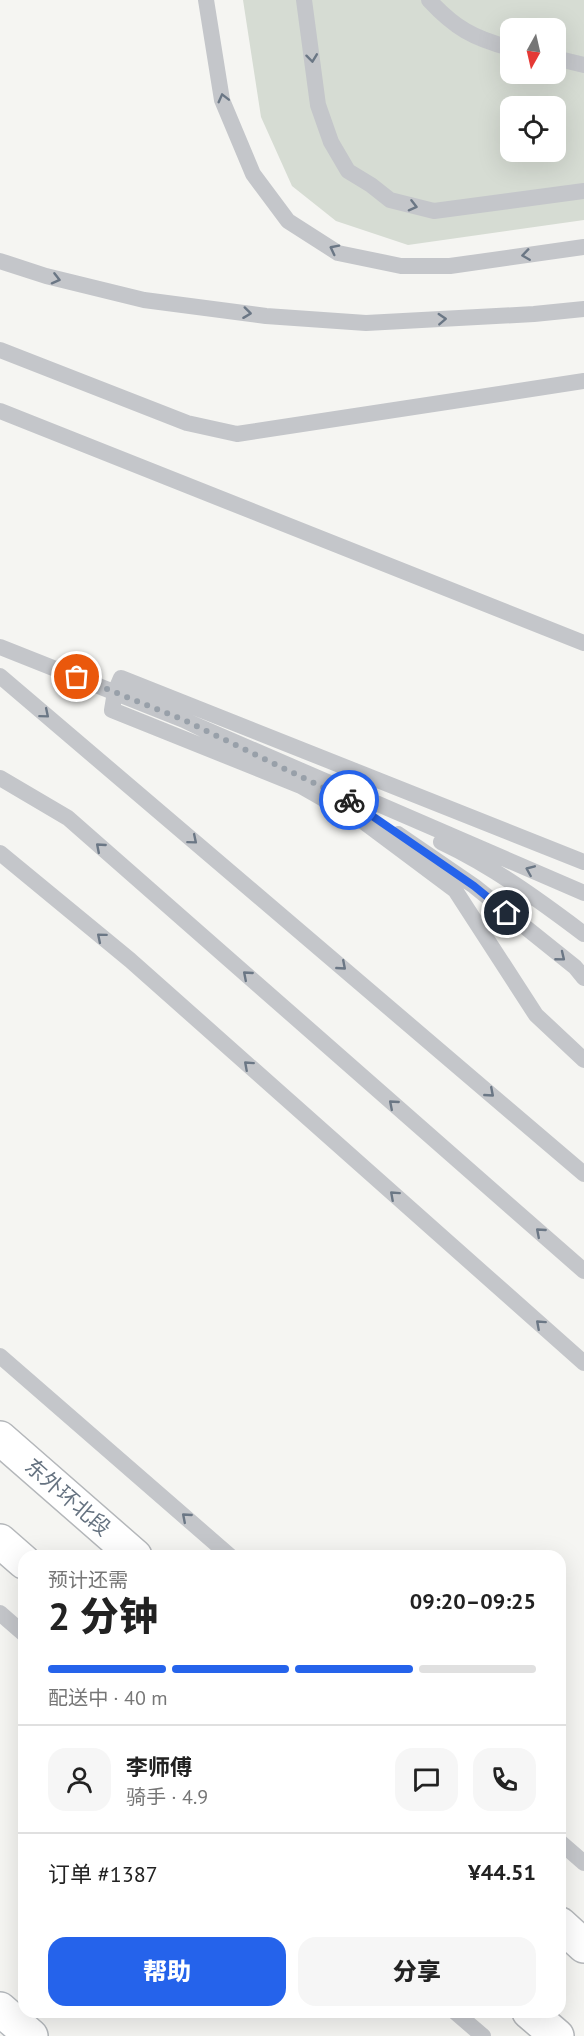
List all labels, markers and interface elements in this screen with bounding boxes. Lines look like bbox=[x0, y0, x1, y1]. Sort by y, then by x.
north arrow bbox=[500, 18, 566, 84]
map controls bbox=[500, 18, 566, 162]
one-way arrow bbox=[305, 53, 318, 63]
one-way arrow bbox=[218, 93, 230, 104]
button: locate bbox=[500, 96, 566, 162]
one-way arrow bbox=[407, 199, 418, 211]
one-way arrow bbox=[330, 245, 341, 256]
one-way arrow bbox=[521, 248, 531, 260]
one-way arrow bbox=[51, 271, 61, 284]
one-way arrow bbox=[243, 307, 252, 319]
one-way arrow bbox=[437, 312, 446, 325]
pin bbox=[51, 651, 102, 702]
icon: bag bbox=[60, 660, 93, 693]
one-way arrow bbox=[38, 707, 49, 718]
courier bbox=[319, 770, 379, 830]
icon: bike bbox=[333, 784, 366, 817]
one-way arrow bbox=[186, 833, 197, 844]
one-way arrow bbox=[96, 843, 107, 854]
one-way arrow bbox=[526, 865, 537, 877]
pin bbox=[481, 887, 532, 938]
icon: home bbox=[490, 896, 523, 929]
one-way arrow bbox=[97, 933, 108, 944]
one-way arrow bbox=[555, 949, 566, 960]
one-way arrow bbox=[335, 959, 346, 970]
one-way arrow bbox=[243, 971, 254, 982]
one-way arrow bbox=[244, 1061, 255, 1072]
one-way arrow bbox=[483, 1086, 494, 1097]
one-way arrow bbox=[389, 1100, 400, 1111]
one-way arrow bbox=[390, 1191, 401, 1202]
one-way arrow bbox=[536, 1228, 547, 1239]
one-way arrow bbox=[536, 1320, 547, 1331]
street label: 东外环北段 bbox=[20, 1452, 116, 1542]
one-way arrow bbox=[182, 1513, 193, 1524]
text: 预计还需 bbox=[48, 1567, 128, 1593]
text: 09:20–09:25 bbox=[410, 1587, 536, 1615]
text: 2 分钟 bbox=[48, 1590, 158, 1641]
text: 配送中 · 40 m bbox=[48, 1685, 167, 1711]
button: person bbox=[48, 1748, 111, 1811]
button: chat bbox=[395, 1748, 458, 1811]
button: phone bbox=[473, 1748, 536, 1811]
text: 李师傅 bbox=[126, 1753, 192, 1781]
text: 骑手 · 4.9 bbox=[126, 1784, 208, 1810]
text: ¥44.51 bbox=[468, 1858, 536, 1886]
text: 订单 #1387 bbox=[48, 1860, 158, 1888]
button: 帮助 bbox=[48, 1937, 286, 2006]
button: 分享 bbox=[298, 1937, 536, 2006]

